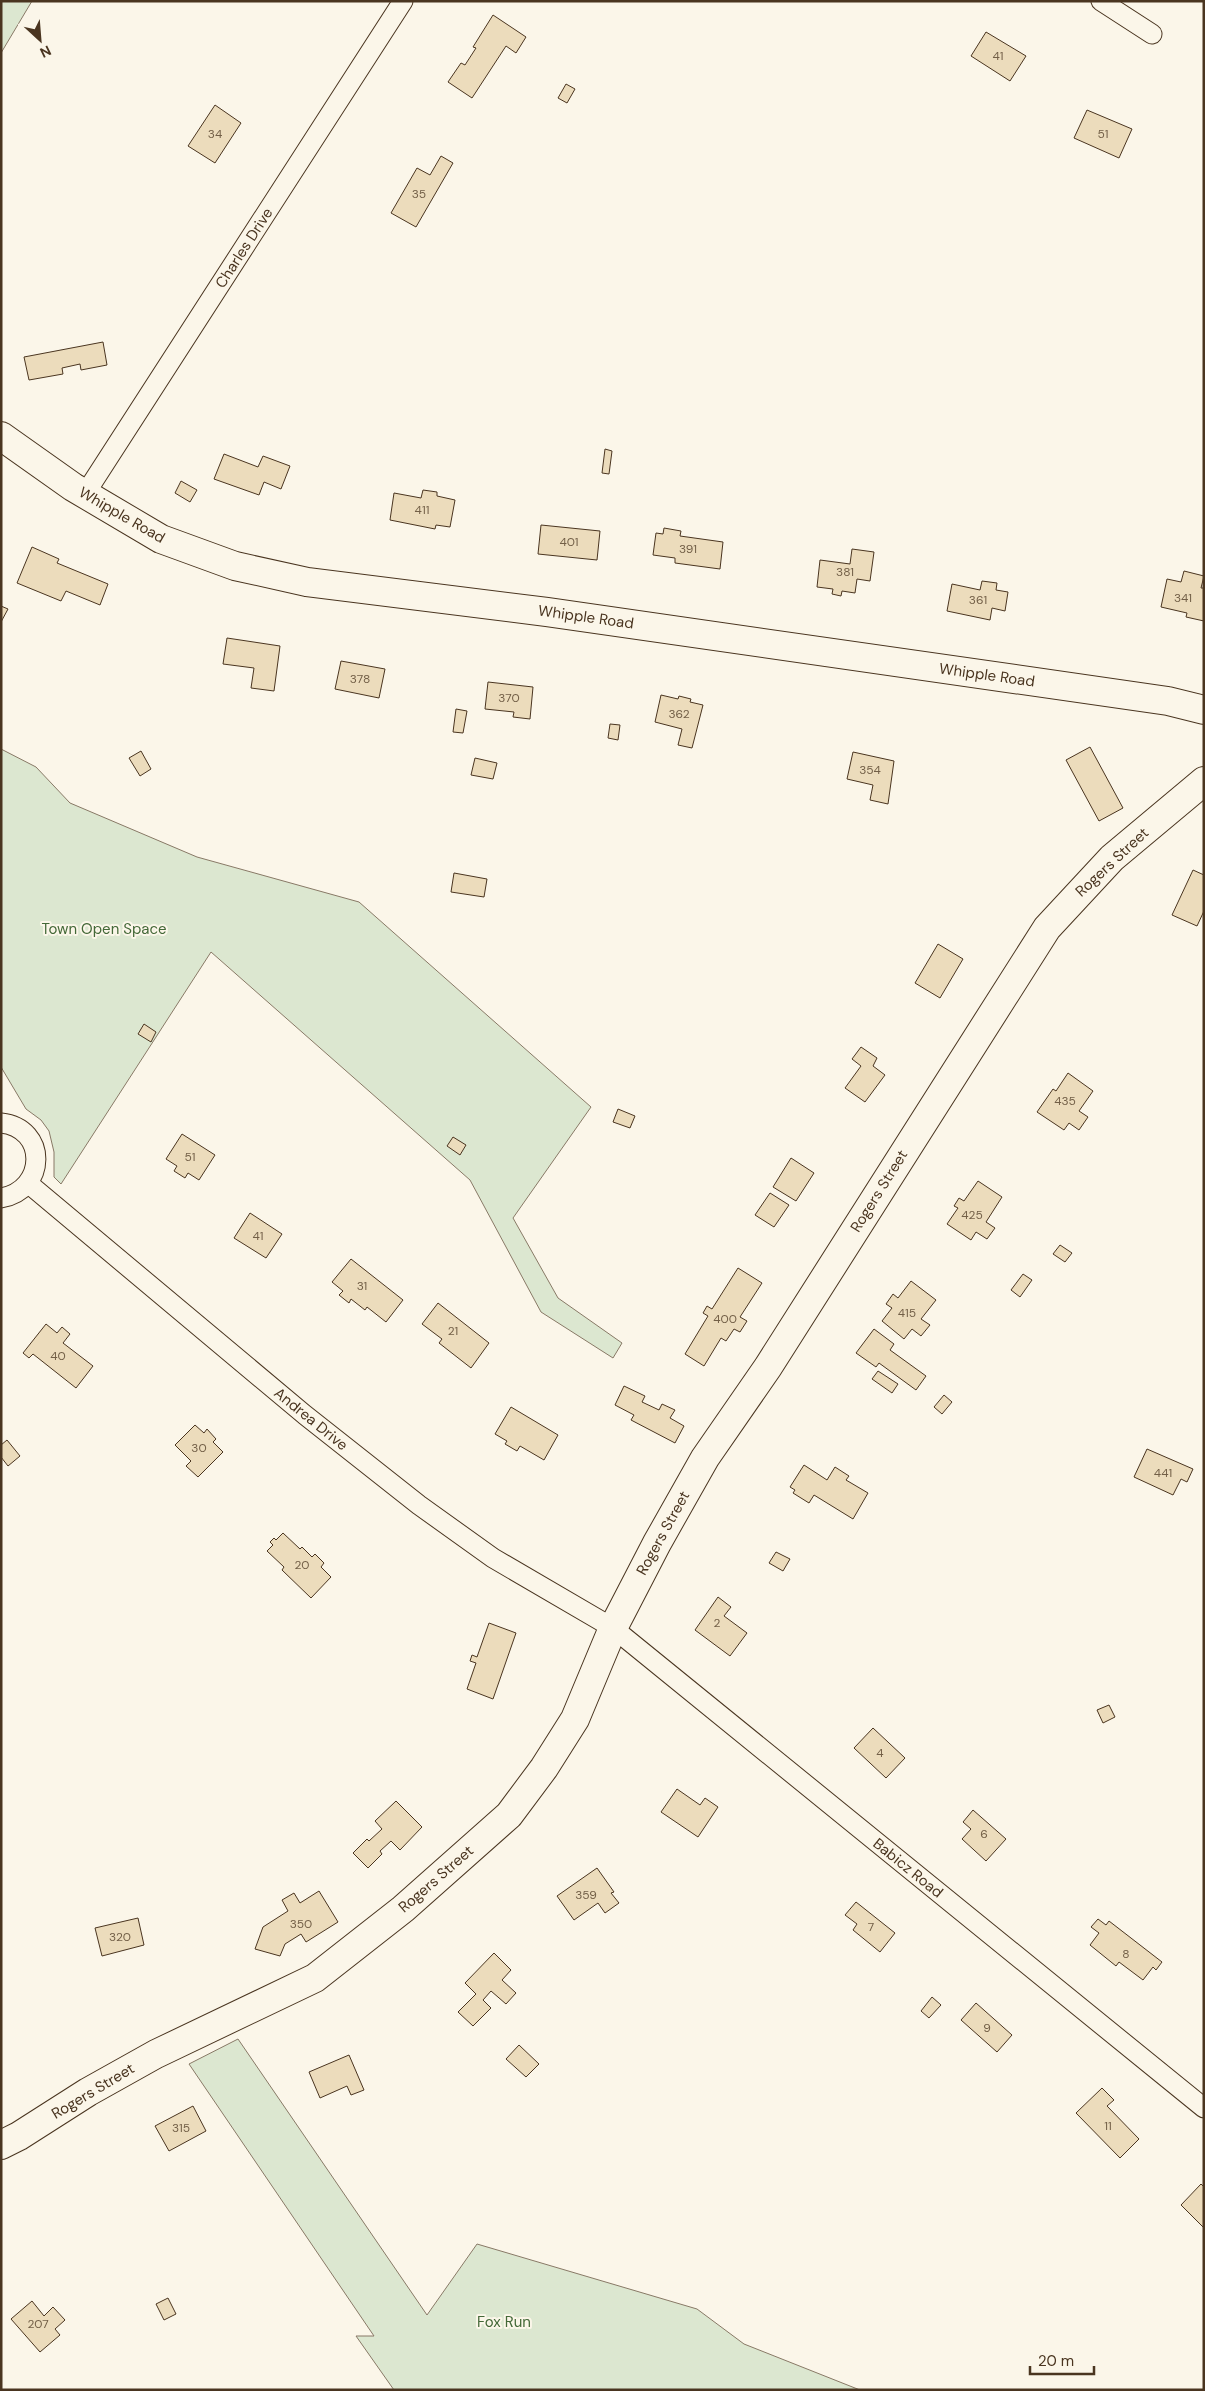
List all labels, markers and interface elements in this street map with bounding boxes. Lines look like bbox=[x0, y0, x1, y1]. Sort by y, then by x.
north arrow bbox=[15, 15, 65, 65]
text: N bbox=[37, 41, 54, 62]
house number: 41 bbox=[992, 48, 1004, 64]
house number: 34 bbox=[208, 126, 222, 142]
house number: 51 bbox=[1097, 126, 1109, 142]
house number: 35 bbox=[412, 186, 426, 202]
street label: Charles Drive bbox=[211, 204, 277, 292]
street label: Whipple Road bbox=[75, 482, 169, 548]
house number: 411 bbox=[415, 502, 429, 518]
house number: 401 bbox=[559, 534, 579, 550]
house number: 391 bbox=[679, 541, 697, 557]
house number: 381 bbox=[836, 564, 854, 580]
house number: 341 bbox=[1174, 590, 1192, 606]
house number: 361 bbox=[969, 592, 987, 608]
street label: Whipple Road bbox=[537, 600, 635, 634]
street label: Whipple Road bbox=[938, 658, 1036, 692]
house number: 378 bbox=[350, 671, 370, 687]
house number: 370 bbox=[498, 690, 520, 706]
house number: 362 bbox=[668, 706, 690, 722]
house number: 354 bbox=[859, 762, 881, 778]
street label: Rogers Street bbox=[1071, 823, 1153, 901]
park label: Town Open Space bbox=[41, 919, 167, 939]
house number: 435 bbox=[1054, 1093, 1076, 1109]
street label: Rogers Street bbox=[846, 1146, 912, 1236]
house number: 51 bbox=[184, 1149, 196, 1165]
house number: 425 bbox=[961, 1207, 983, 1223]
house number: 41 bbox=[252, 1228, 264, 1244]
house number: 31 bbox=[357, 1278, 367, 1294]
house number: 415 bbox=[898, 1305, 916, 1321]
house number: 400 bbox=[713, 1311, 737, 1327]
house number: 21 bbox=[448, 1323, 458, 1339]
house number: 40 bbox=[50, 1348, 66, 1364]
street label: Andrea Drive bbox=[270, 1383, 352, 1455]
house number: 30 bbox=[191, 1440, 207, 1456]
house number: 441 bbox=[1154, 1465, 1172, 1481]
street label: Rogers Street bbox=[632, 1487, 694, 1579]
house number: 20 bbox=[294, 1557, 310, 1573]
house number: 2 bbox=[714, 1615, 721, 1631]
house number: 4 bbox=[876, 1745, 884, 1761]
house number: 6 bbox=[980, 1826, 988, 1842]
street label: Babicz Road bbox=[869, 1834, 947, 1902]
street label: Rogers Street bbox=[394, 1841, 478, 1917]
house number: 359 bbox=[575, 1887, 597, 1903]
house number: 350 bbox=[290, 1916, 312, 1932]
house number: 7 bbox=[868, 1919, 874, 1935]
house number: 320 bbox=[109, 1929, 131, 1945]
house number: 8 bbox=[1122, 1946, 1130, 1962]
house number: 9 bbox=[983, 2020, 991, 2036]
street label: Rogers Street bbox=[48, 2058, 138, 2124]
house number: 11 bbox=[1104, 2118, 1112, 2134]
house number: 315 bbox=[172, 2120, 190, 2136]
park label: Fox Run bbox=[477, 2312, 531, 2332]
house number: 207 bbox=[27, 2316, 49, 2332]
scale bar bbox=[1030, 2344, 1094, 2376]
text: 20 m bbox=[1038, 2351, 1074, 2371]

